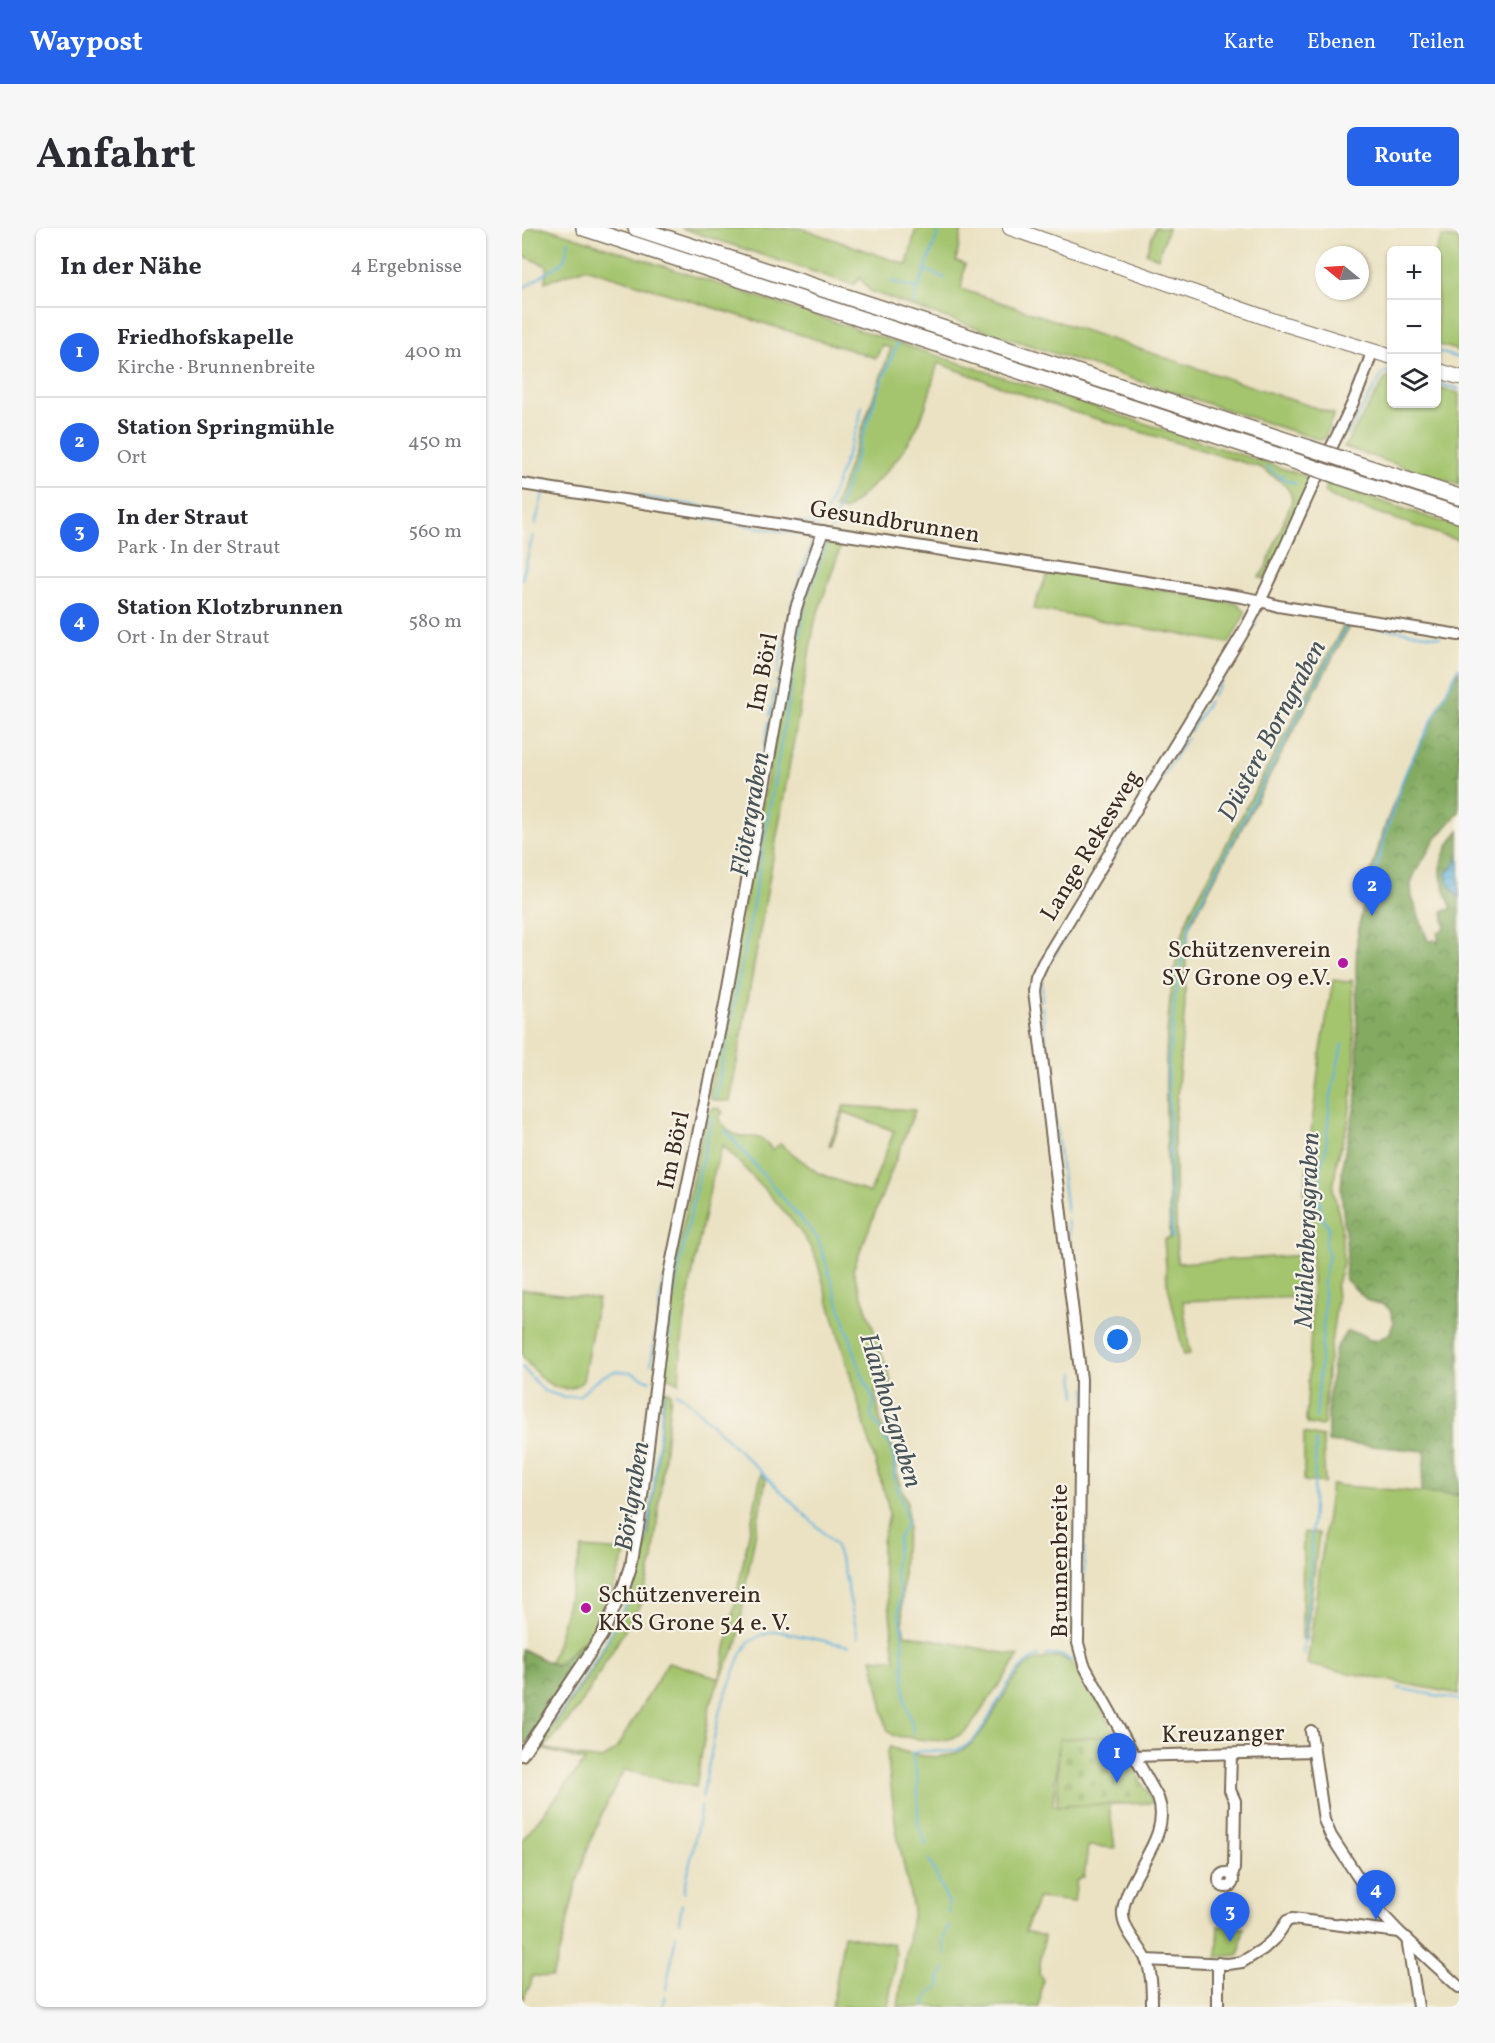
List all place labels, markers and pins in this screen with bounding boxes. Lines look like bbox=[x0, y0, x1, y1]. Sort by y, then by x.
pin: 2 bbox=[1352, 866, 1392, 916]
place label: Schützenverein SV Grone 09 e.V. bbox=[1161, 934, 1331, 996]
marker: Schützenverein SV Grone 09 e.V. bbox=[1336, 956, 1350, 970]
place label: Schützenverein KKS Grone 54 e. V. bbox=[598, 1579, 791, 1641]
marker: Schützenverein KKS Grone 54 e. V. bbox=[579, 1601, 593, 1615]
pin: 1 bbox=[1098, 1734, 1136, 1783]
pin: 4 bbox=[1356, 1870, 1396, 1920]
pin: 3 bbox=[1210, 1892, 1250, 1942]

